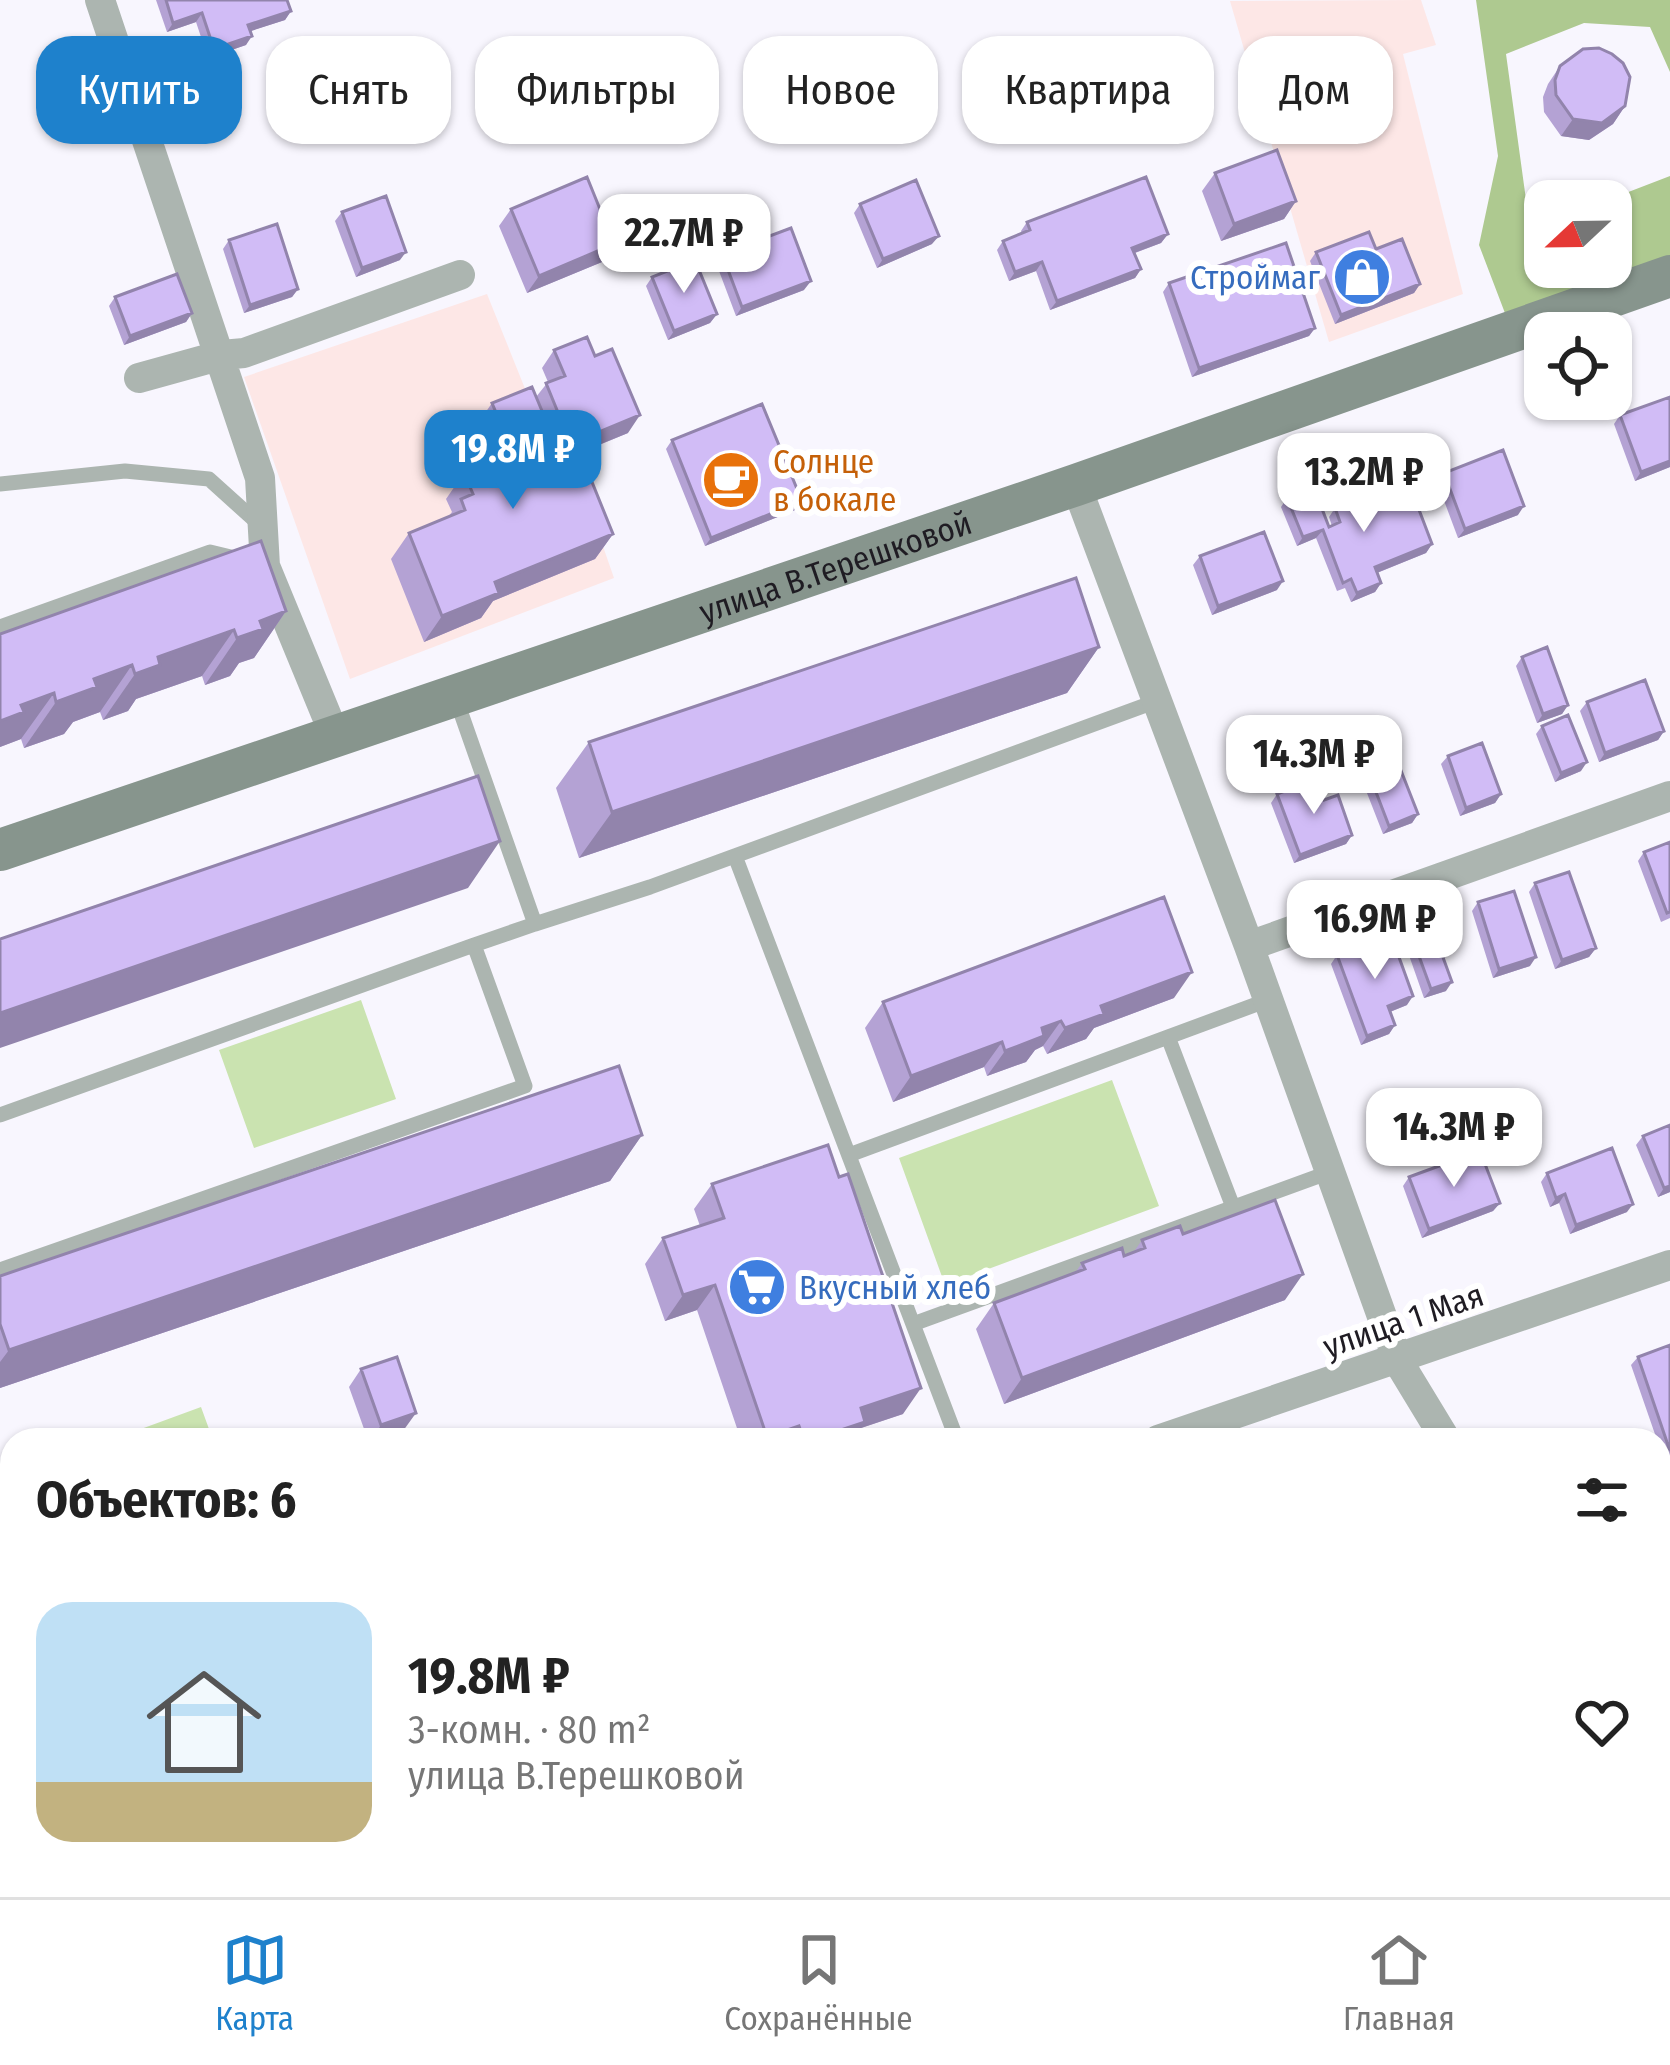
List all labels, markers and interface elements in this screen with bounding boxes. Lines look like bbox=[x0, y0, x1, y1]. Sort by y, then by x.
chip: Купить bbox=[36, 36, 242, 144]
chip: Снять bbox=[266, 36, 451, 144]
chip: Фильтры bbox=[475, 36, 719, 144]
chip: Новое bbox=[743, 36, 938, 144]
chip: Квартира bbox=[962, 36, 1214, 144]
chip: Дом bbox=[1238, 36, 1393, 144]
north arrow bbox=[1524, 180, 1632, 288]
map controls bbox=[1524, 180, 1632, 420]
pin: 22.7M ₽ bbox=[573, 194, 795, 296]
text: 22.7M ₽ bbox=[625, 210, 743, 256]
shop icon: Строймаг bbox=[1331, 246, 1393, 308]
place label: Строймаг bbox=[1190, 258, 1320, 298]
button: locate bbox=[1524, 312, 1632, 420]
pin: 19.8M ₽ bbox=[402, 410, 624, 512]
text: 19.8M ₽ bbox=[451, 426, 575, 472]
pin: 13.2M ₽ bbox=[1253, 433, 1475, 535]
place label: Солнце в бокале bbox=[773, 442, 896, 520]
cafe icon: Солнце в бокале bbox=[700, 449, 762, 511]
text: 13.2M ₽ bbox=[1304, 449, 1424, 495]
street label: улица В.Терешковой bbox=[694, 503, 977, 632]
pin: 14.3M ₽ bbox=[1203, 715, 1425, 817]
text: 14.3M ₽ bbox=[1253, 731, 1375, 777]
pin: 16.9M ₽ bbox=[1264, 880, 1486, 982]
text: 16.9M ₽ bbox=[1314, 896, 1436, 942]
pin: 14.3M ₽ bbox=[1343, 1088, 1565, 1190]
text: 14.3M ₽ bbox=[1393, 1104, 1515, 1150]
supermarket icon: Вкусный хлеб bbox=[726, 1256, 788, 1318]
place label: Вкусный хлеб bbox=[799, 1268, 991, 1308]
street label: улица 1 Мая bbox=[1318, 1275, 1489, 1367]
icon: filters bbox=[1569, 1467, 1635, 1533]
text: Объектов: 6 bbox=[36, 1469, 296, 1531]
text: 19.8M ₽ bbox=[408, 1645, 569, 1707]
icon: home bbox=[132, 1650, 276, 1794]
icon: heart bbox=[1569, 1689, 1635, 1755]
text: 3-комн. · 80 m² bbox=[408, 1707, 651, 1753]
text: улица В.Терешковой bbox=[408, 1753, 745, 1799]
tab: Карта bbox=[215, 1927, 294, 2039]
tab: Сохранённые bbox=[724, 1927, 913, 2039]
tab: Главная bbox=[1343, 1927, 1455, 2039]

